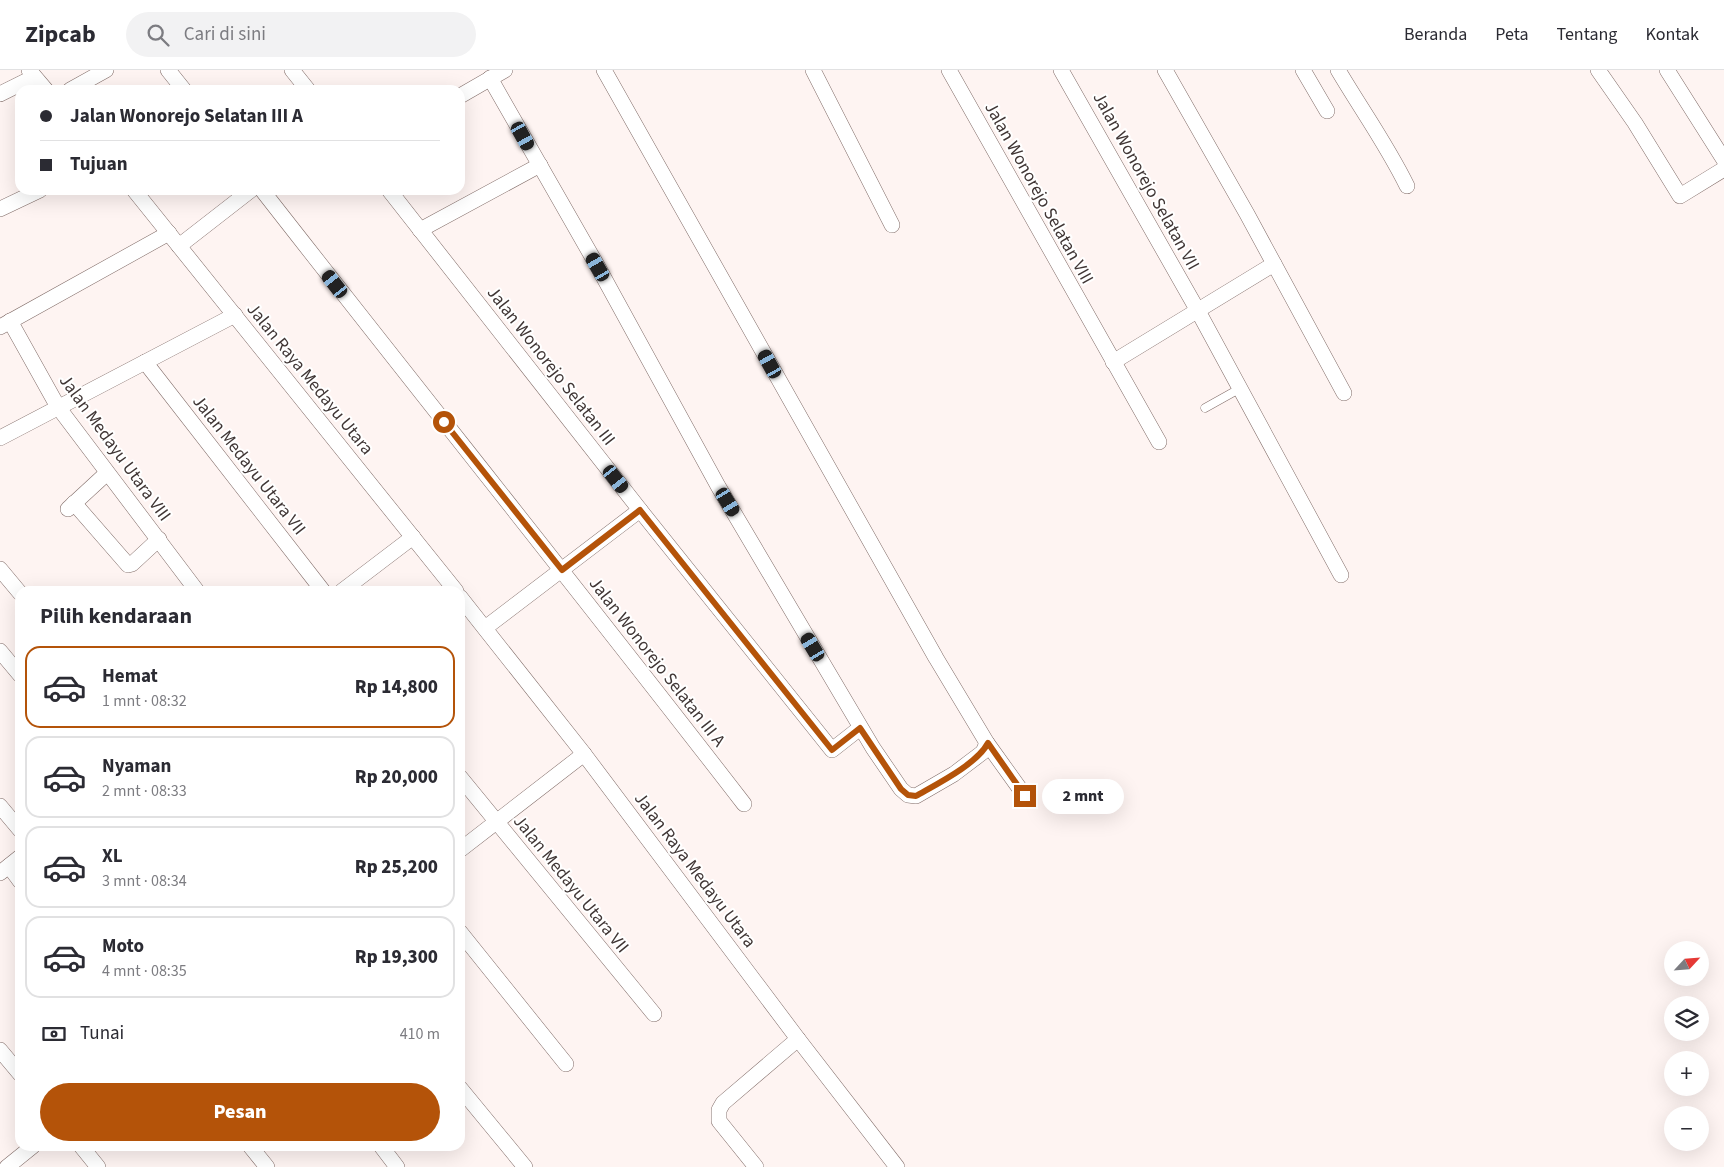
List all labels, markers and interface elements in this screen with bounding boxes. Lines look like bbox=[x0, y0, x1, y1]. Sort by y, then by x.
search box bbox=[126, 12, 476, 57]
text: Zipcab bbox=[25, 17, 96, 52]
icon: search bbox=[144, 21, 172, 49]
text: Cari di sini bbox=[184, 21, 266, 48]
text: Beranda bbox=[1404, 22, 1467, 47]
text: Peta bbox=[1495, 22, 1528, 47]
text: Tentang bbox=[1556, 22, 1617, 47]
text: Kontak bbox=[1645, 22, 1699, 47]
street label: Jalan Wonorejo Selatan VII bbox=[1087, 87, 1205, 275]
street label: Jalan Wonorejo Selatan VIII bbox=[978, 97, 1100, 289]
text: Jalan Wonorejo Selatan III A bbox=[70, 103, 303, 130]
car bbox=[509, 119, 536, 153]
text: Tujuan bbox=[70, 151, 128, 178]
car bbox=[584, 250, 611, 284]
car bbox=[319, 268, 350, 300]
street label: Jalan Wonorejo Selatan III bbox=[481, 281, 621, 451]
street label: Jalan Raya Medayu Utara bbox=[241, 298, 379, 460]
car bbox=[756, 347, 783, 381]
street label: Jalan Medayu Utara VIII bbox=[53, 369, 177, 527]
street label: Jalan Medayu Utara VII bbox=[186, 390, 312, 540]
route start bbox=[433, 411, 455, 433]
car bbox=[600, 463, 631, 495]
car bbox=[713, 485, 742, 519]
street label: Jalan Wonorejo Selatan III A bbox=[583, 572, 731, 752]
text: Pilih kendaraan bbox=[40, 600, 192, 632]
car bbox=[798, 630, 827, 664]
text: Hemat bbox=[102, 663, 158, 690]
icon: car bbox=[42, 665, 87, 710]
text: Rp 14,800 bbox=[355, 674, 438, 701]
text: 1 mnt · 08:32 bbox=[102, 690, 187, 712]
text: Nyaman bbox=[102, 753, 171, 780]
icon: car bbox=[42, 755, 87, 800]
text: Rp 20,000 bbox=[355, 764, 438, 791]
callout: 2 mnt bbox=[1042, 778, 1125, 814]
text: 2 mnt · 08:33 bbox=[102, 780, 187, 802]
route end bbox=[1014, 785, 1036, 807]
text: 2 mnt bbox=[1062, 785, 1104, 807]
street label: Jalan Raya Medayu Utara bbox=[628, 787, 762, 953]
street label: Jalan Medayu Utara VII bbox=[507, 810, 635, 958]
text: XL bbox=[102, 843, 123, 870]
icon: car bbox=[42, 845, 87, 890]
text: Rp 25,200 bbox=[355, 854, 438, 881]
text: 3 mnt · 08:34 bbox=[102, 870, 187, 892]
text: Moto bbox=[102, 933, 144, 960]
icon: car bbox=[42, 935, 87, 980]
north arrow bbox=[1664, 941, 1709, 986]
map controls bbox=[1664, 941, 1709, 1151]
text: Rp 19,300 bbox=[355, 944, 438, 971]
text: 4 mnt · 08:35 bbox=[102, 960, 187, 982]
button: layers bbox=[1664, 996, 1709, 1041]
icon: cash bbox=[40, 1020, 68, 1048]
text: Tunai bbox=[80, 1020, 124, 1047]
text: 410 m bbox=[400, 1023, 440, 1045]
button: + bbox=[1664, 1051, 1709, 1096]
button: Pesan bbox=[40, 1083, 440, 1141]
button: − bbox=[1664, 1106, 1709, 1151]

